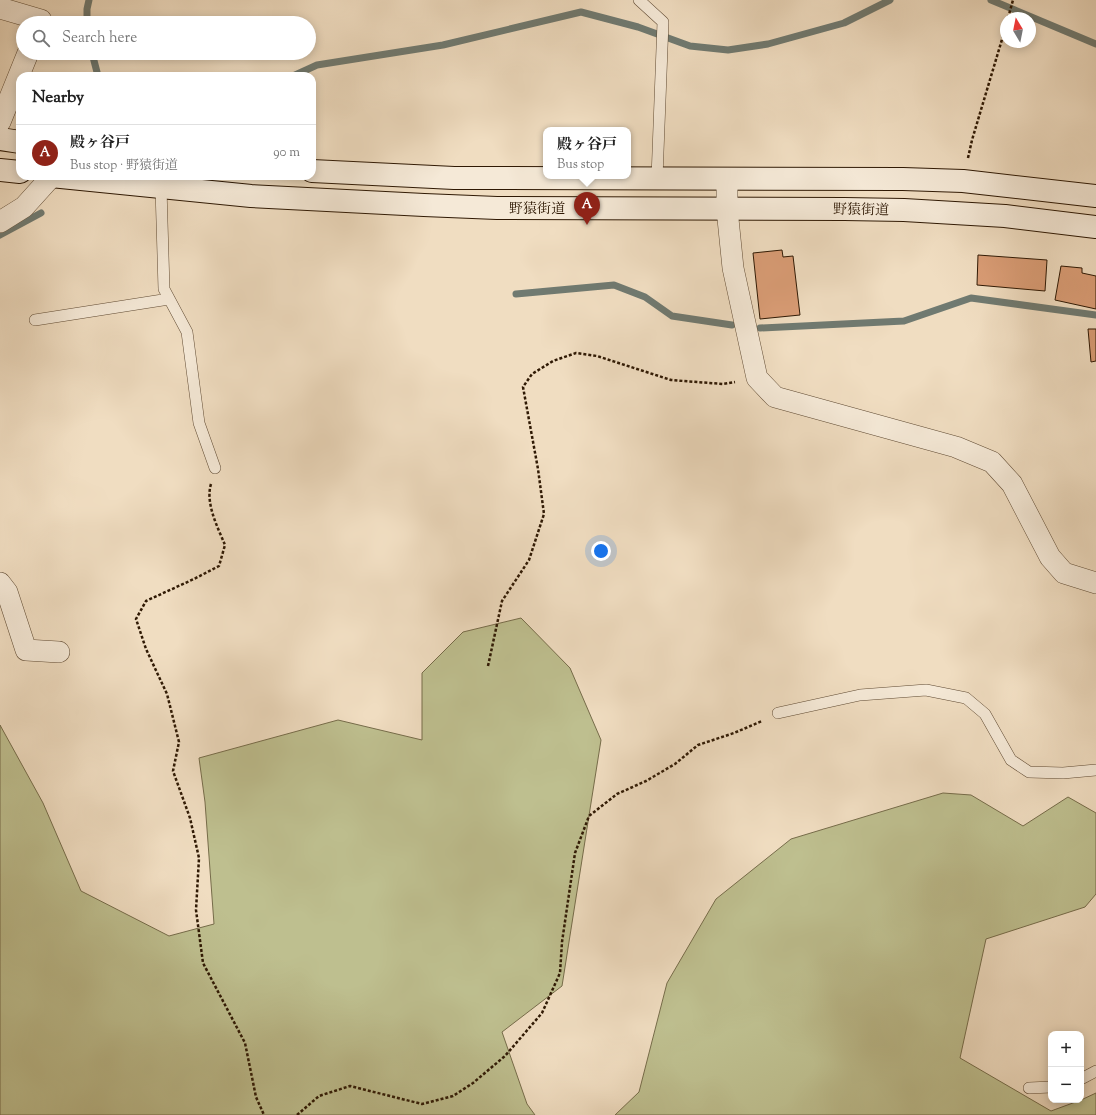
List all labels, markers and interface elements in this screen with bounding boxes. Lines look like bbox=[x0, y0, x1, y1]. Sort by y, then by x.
north arrow bbox=[1000, 12, 1036, 48]
search box bbox=[16, 16, 316, 60]
icon: search bbox=[30, 27, 52, 49]
text: Search here bbox=[62, 28, 137, 49]
text: Nearby bbox=[32, 86, 84, 110]
popup bbox=[543, 127, 631, 179]
text: 殿ヶ谷戸 bbox=[70, 133, 130, 154]
text: 殿ヶ谷戸 bbox=[557, 135, 617, 156]
text: A bbox=[40, 144, 50, 162]
text: 90 m bbox=[273, 144, 300, 162]
text: Bus stop bbox=[557, 156, 604, 174]
text: Bus stop · 野猿街道 bbox=[70, 157, 178, 175]
pin: A bbox=[574, 192, 600, 225]
street label: 野猿街道 bbox=[509, 200, 565, 220]
street label: 野猿街道 bbox=[833, 201, 889, 221]
your location bbox=[591, 541, 611, 561]
map controls bbox=[1048, 1031, 1084, 1103]
button: + bbox=[1048, 1031, 1084, 1067]
button: − bbox=[1048, 1067, 1084, 1103]

